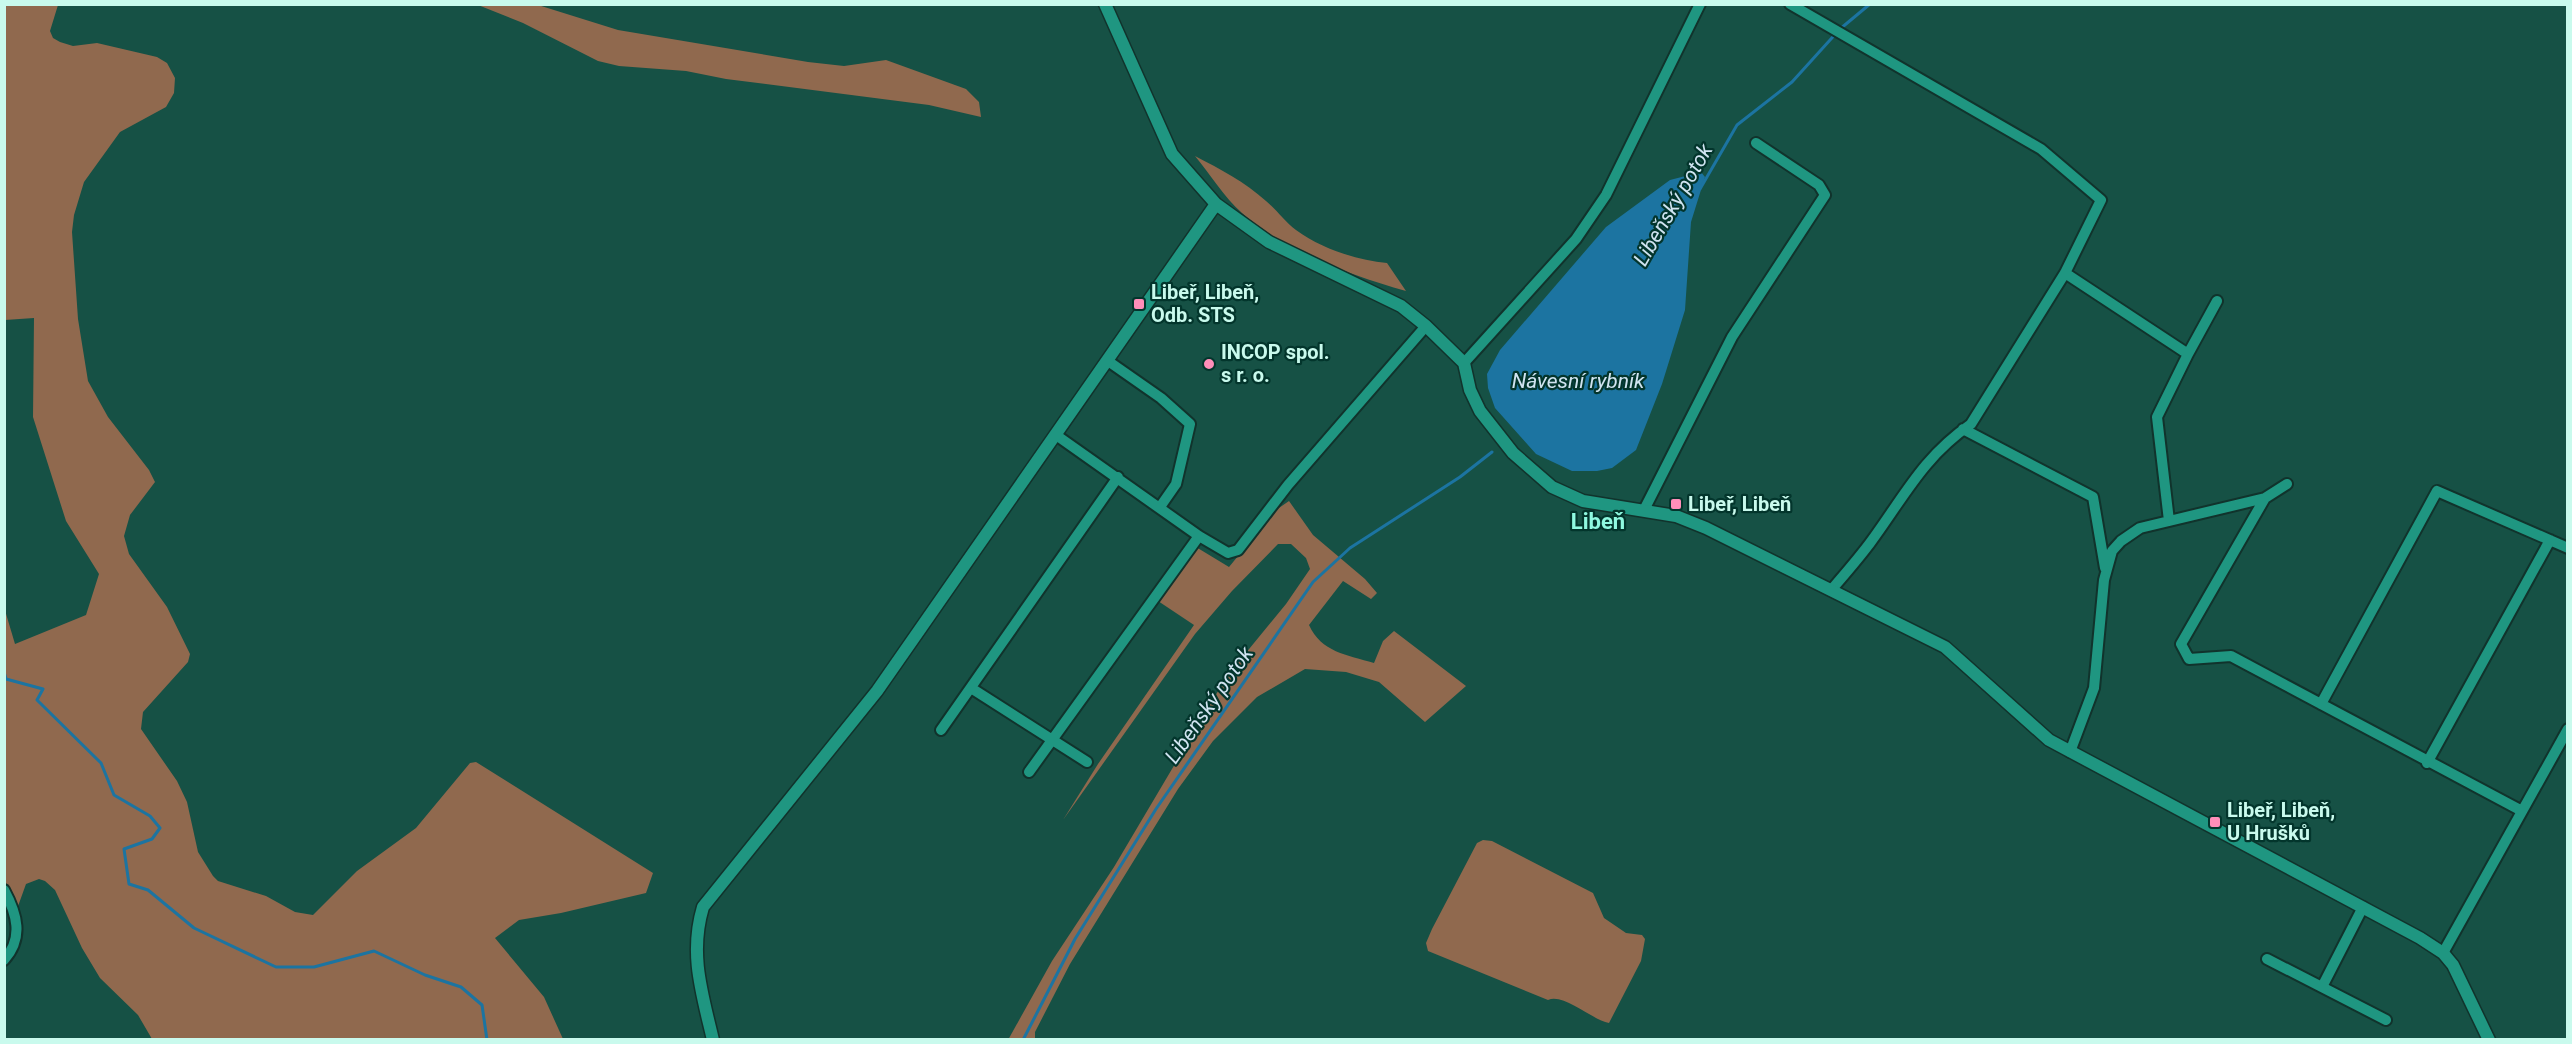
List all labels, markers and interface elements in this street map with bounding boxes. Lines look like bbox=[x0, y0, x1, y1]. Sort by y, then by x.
water label: Libeňský potok bbox=[1628, 139, 1718, 270]
place label: Libeř, Libeň, Odb. STS bbox=[1151, 280, 1259, 327]
marker: Libeř, Libeň, Odb. STS bbox=[1132, 297, 1146, 311]
place label: INCOP spol. s r. o. bbox=[1221, 340, 1330, 387]
marker: INCOP spol. s r. o. bbox=[1202, 357, 1216, 371]
water label: Návesní rybník bbox=[1512, 369, 1645, 393]
place label: Libeř, Libeň bbox=[1688, 492, 1791, 516]
marker: Libeř, Libeň bbox=[1669, 497, 1683, 511]
district label: Libeň bbox=[1571, 509, 1625, 534]
water label: Libeňský potok bbox=[1160, 642, 1258, 768]
place label: Libeř, Libeň, U Hrušků bbox=[2227, 798, 2335, 845]
marker: Libeř, Libeň, U Hrušků bbox=[2208, 815, 2222, 829]

